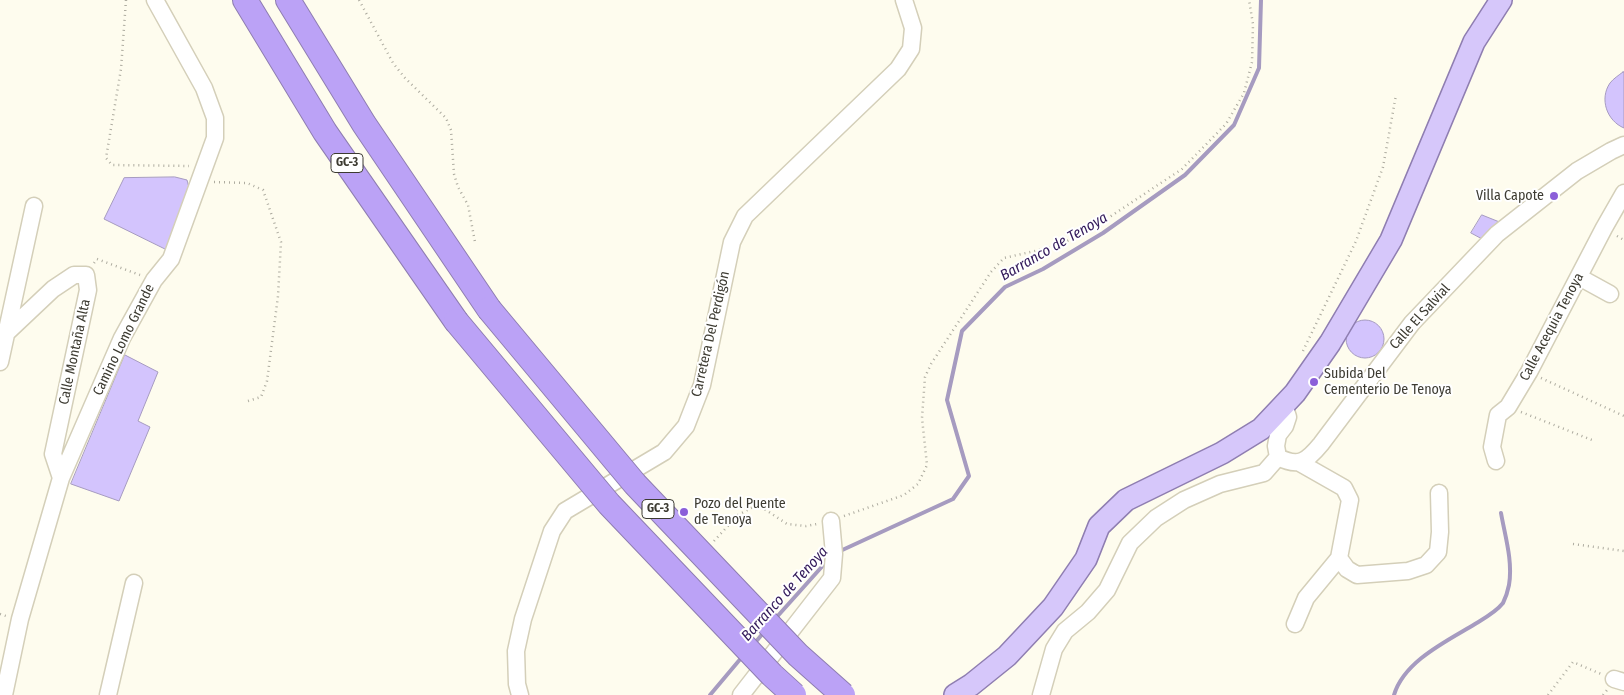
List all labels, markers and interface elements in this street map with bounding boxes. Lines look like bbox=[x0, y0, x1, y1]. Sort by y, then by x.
road number: GC-3 bbox=[331, 154, 363, 172]
place label: Villa Capote bbox=[1476, 188, 1544, 204]
marker: Villa Capote bbox=[1548, 190, 1560, 202]
water label: Barranco de Tenoya bbox=[997, 209, 1111, 285]
street label: Carretera Del Perdigón bbox=[688, 270, 734, 398]
street label: Calle Acequia Tenoya bbox=[1516, 270, 1588, 384]
street label: Calle El Salvial bbox=[1386, 281, 1454, 353]
street label: Camino Lomo Grande bbox=[90, 282, 158, 398]
street label: Calle Montaña Alta bbox=[56, 298, 94, 406]
place label: Subida Del Cementerio De Tenoya bbox=[1324, 366, 1452, 398]
marker: Subida Del Cementerio De Tenoya bbox=[1308, 376, 1320, 388]
place label: Pozo del Puente de Tenoya bbox=[694, 496, 786, 528]
road number: GC-3 bbox=[642, 499, 674, 518]
marker: Pozo del Puente de Tenoya bbox=[678, 506, 690, 518]
water label: Barranco de Tenoya bbox=[738, 543, 832, 645]

